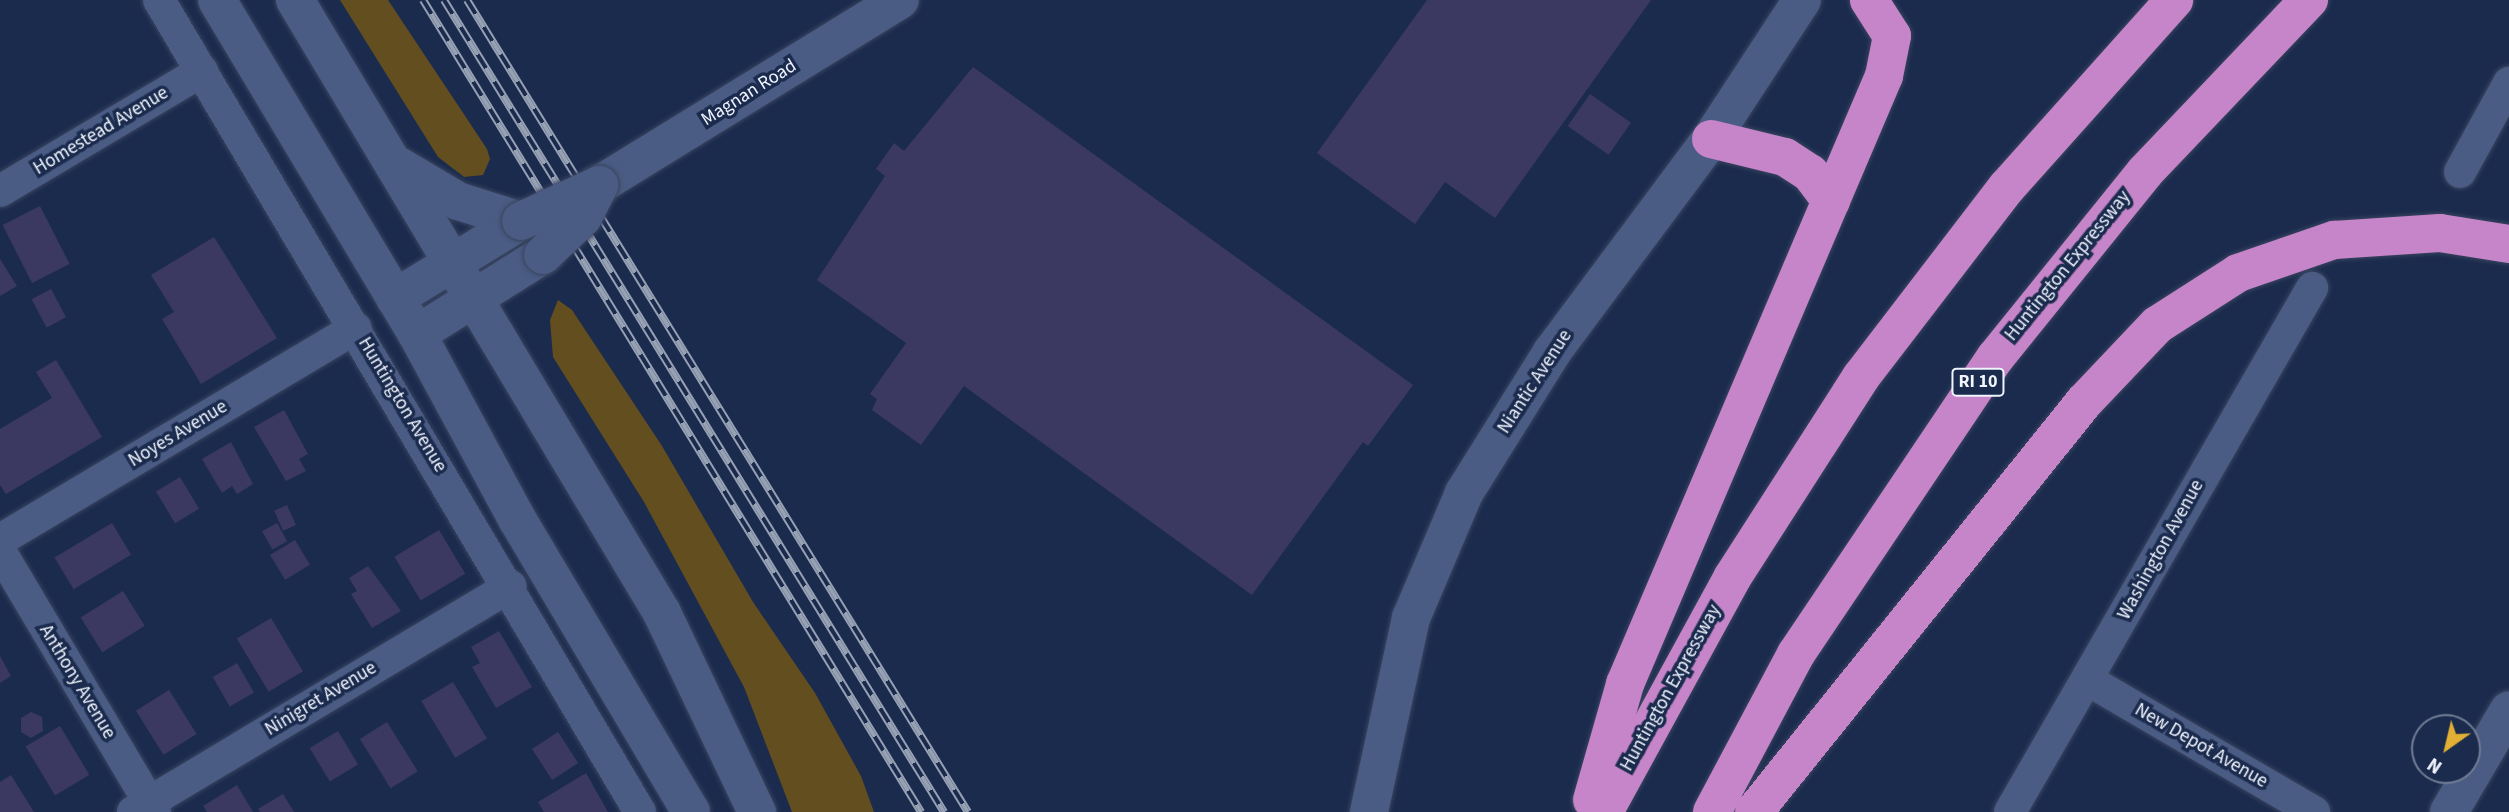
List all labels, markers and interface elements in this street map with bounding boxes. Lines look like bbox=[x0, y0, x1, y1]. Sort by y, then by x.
street label: Magnan Road bbox=[697, 55, 801, 131]
street label: Homestead Avenue bbox=[29, 82, 173, 180]
street label: Huntington Expressway bbox=[2000, 186, 2136, 346]
street label: Niantic Avenue bbox=[1493, 326, 1577, 438]
street label: Huntington Avenue bbox=[353, 333, 451, 477]
road number: RI 10 bbox=[1950, 368, 2006, 396]
street label: Noyes Avenue bbox=[125, 396, 231, 472]
street label: Washington Avenue bbox=[2113, 476, 2209, 624]
street label: Huntington Expressway bbox=[1616, 601, 1726, 775]
street label: Anthony Avenue bbox=[34, 621, 120, 743]
street label: Ninigret Avenue bbox=[261, 657, 381, 741]
street label: New Depot Avenue bbox=[2130, 699, 2272, 793]
north arrow bbox=[2411, 714, 2481, 784]
text: N bbox=[2422, 750, 2448, 780]

